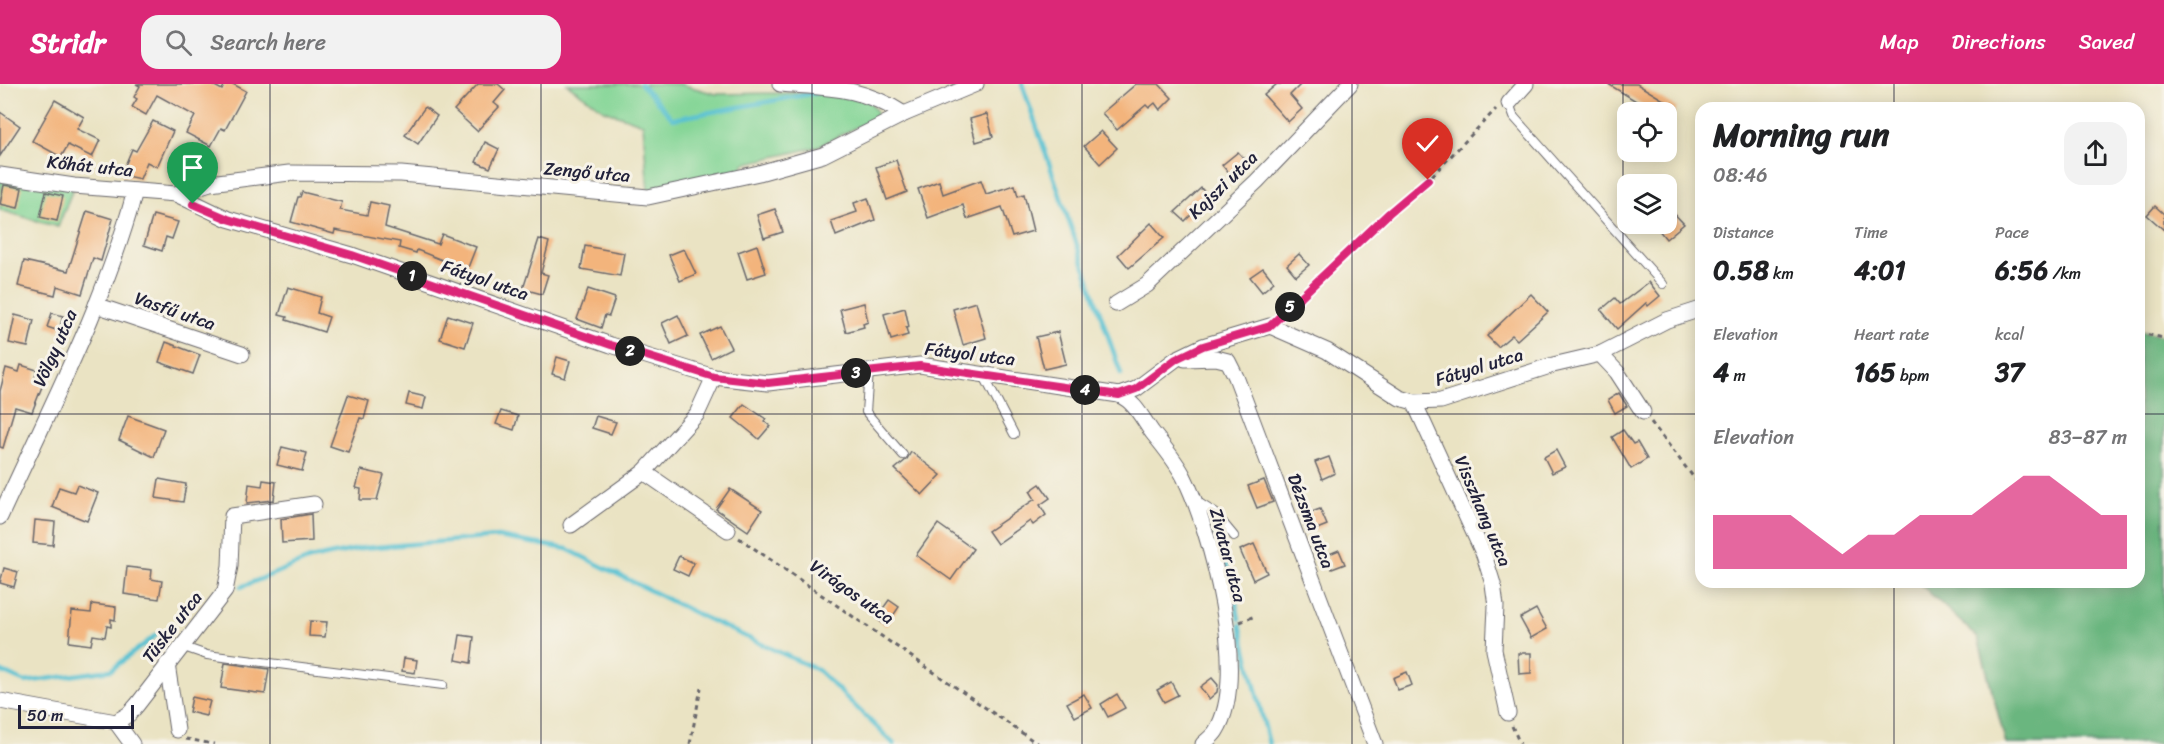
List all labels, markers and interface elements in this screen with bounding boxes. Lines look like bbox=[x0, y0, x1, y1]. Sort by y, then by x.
search box bbox=[141, 15, 561, 69]
text: Stridr bbox=[30, 18, 105, 67]
text: Search here bbox=[210, 23, 326, 62]
text: Map bbox=[1880, 23, 1918, 61]
text: Directions bbox=[1951, 23, 2046, 61]
text: Saved bbox=[2079, 23, 2134, 61]
icon: search bbox=[162, 26, 195, 59]
map controls bbox=[1617, 102, 1677, 234]
button: locate bbox=[1617, 102, 1677, 162]
text: Morning run bbox=[1713, 106, 1889, 164]
pin bbox=[1402, 118, 1453, 180]
button: share bbox=[2064, 122, 2127, 185]
icon: check bbox=[1411, 127, 1444, 160]
pin bbox=[167, 142, 218, 204]
street label: Kajszi utca bbox=[1180, 143, 1266, 227]
street label: Kőhát utca bbox=[46, 146, 135, 187]
icon: arrive bbox=[176, 151, 209, 184]
street label: Zengő utca bbox=[542, 152, 632, 192]
text: 08:46 bbox=[1713, 158, 1768, 193]
button: layers bbox=[1617, 174, 1677, 234]
text: Distance bbox=[1713, 218, 1774, 247]
text: Time bbox=[1854, 218, 1888, 247]
text: Pace bbox=[1995, 218, 2029, 247]
text: 0.58 bbox=[1713, 247, 1769, 293]
text: 4:01 bbox=[1854, 247, 1906, 293]
text: 6:56 bbox=[1995, 247, 2048, 293]
street label: Fátyol utca bbox=[437, 250, 533, 310]
text: km bbox=[1769, 259, 1794, 288]
text: /km bbox=[2048, 259, 2081, 288]
pin: 1 bbox=[397, 261, 427, 291]
text: 1 bbox=[409, 261, 415, 290]
street label: Vasfű utca bbox=[130, 282, 220, 340]
pin: 5 bbox=[1275, 292, 1305, 322]
text: 5 bbox=[1285, 292, 1295, 321]
street label: Völgy utca bbox=[24, 303, 87, 392]
text: Elevation bbox=[1713, 320, 1778, 349]
text: Heart rate bbox=[1854, 320, 1929, 349]
text: kcal bbox=[1995, 320, 2024, 349]
street label: Fátyol utca bbox=[923, 333, 1017, 375]
pin: 2 bbox=[615, 336, 645, 366]
text: 2 bbox=[625, 336, 635, 365]
street label: Fátyol utca bbox=[1431, 338, 1527, 396]
text: 4 bbox=[1713, 349, 1729, 395]
text: 165 bbox=[1854, 349, 1896, 395]
text: 37 bbox=[1995, 349, 2024, 395]
pin: 3 bbox=[841, 358, 871, 388]
text: 3 bbox=[852, 358, 860, 387]
text: m bbox=[1729, 361, 1746, 390]
text: bpm bbox=[1896, 361, 1930, 390]
pin: 4 bbox=[1070, 375, 1100, 405]
text: 4 bbox=[1080, 375, 1090, 404]
text: Elevation bbox=[1713, 420, 1794, 455]
text: 83–87 m bbox=[2049, 420, 2127, 455]
street label: Visszhang utca bbox=[1445, 450, 1521, 572]
street label: Dézsma utca bbox=[1278, 469, 1344, 573]
street label: Zivatar utca bbox=[1200, 504, 1256, 607]
street label: Virágos utca bbox=[803, 551, 901, 633]
street label: Tüske utca bbox=[133, 584, 211, 670]
text: 50 m bbox=[27, 701, 63, 730]
scale bar bbox=[18, 702, 134, 730]

